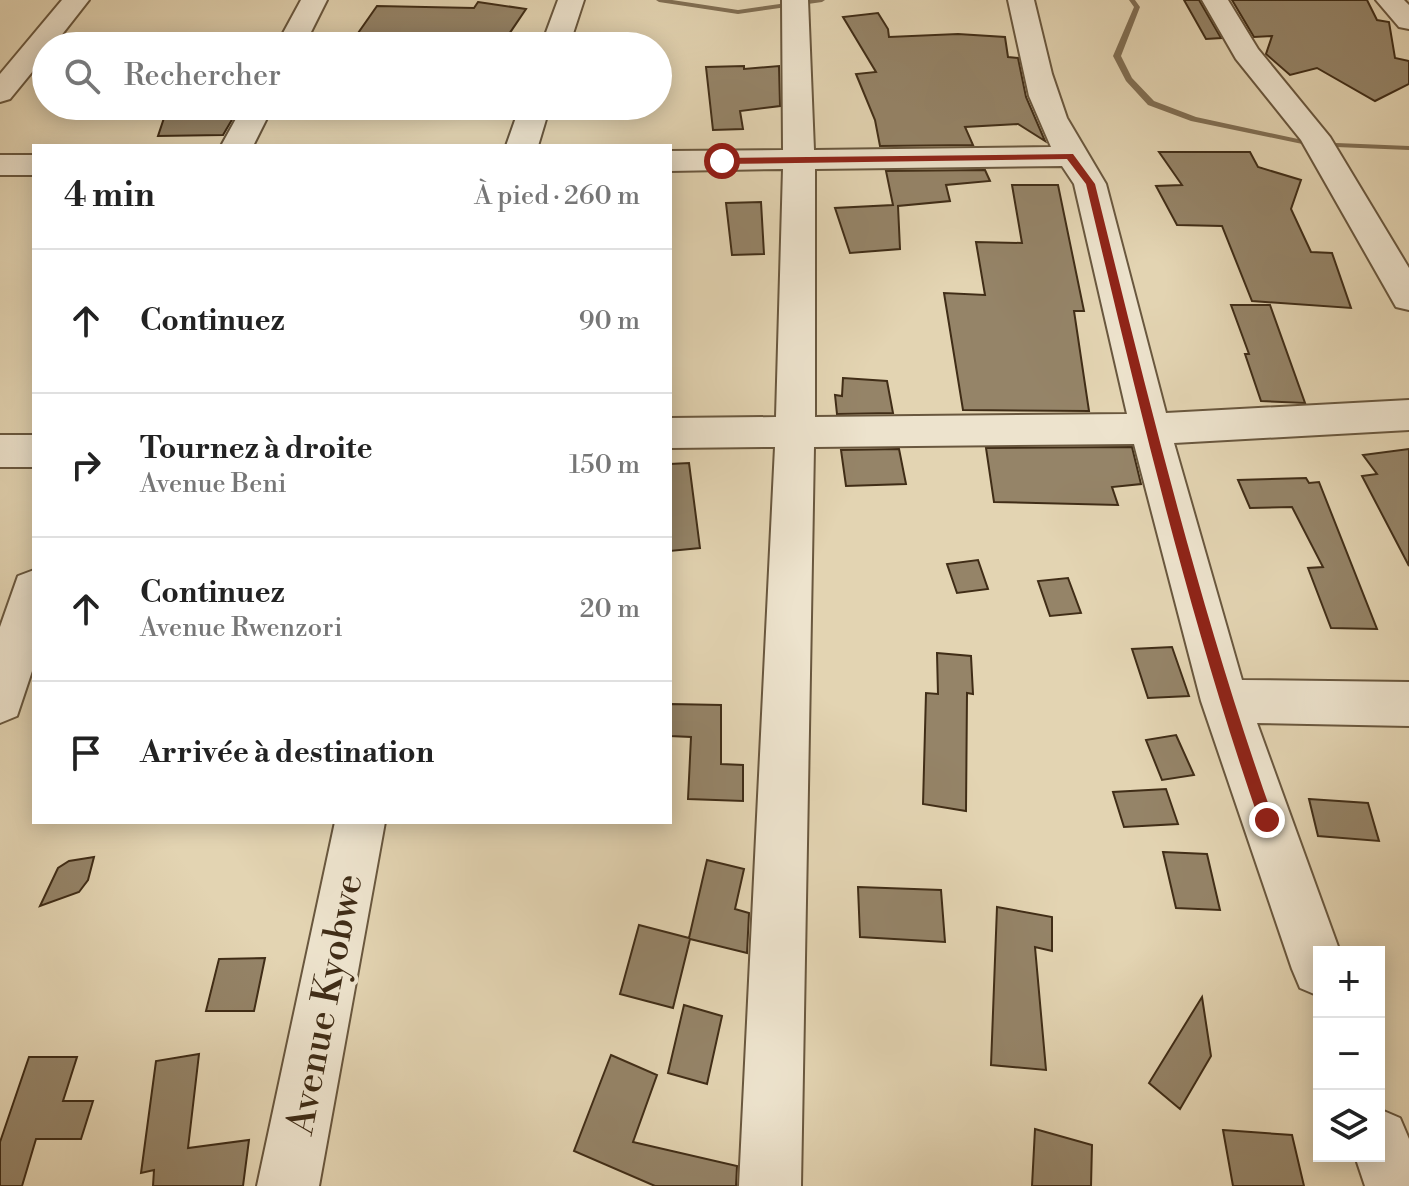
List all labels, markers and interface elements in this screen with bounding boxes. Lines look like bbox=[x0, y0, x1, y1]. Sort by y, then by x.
search box bbox=[32, 32, 672, 120]
icon: search bbox=[60, 54, 104, 98]
text: Rechercher bbox=[124, 57, 281, 95]
route start bbox=[704, 143, 740, 179]
text: 4 min bbox=[64, 175, 155, 217]
text: À pied · 260 m bbox=[474, 180, 640, 212]
icon: ahead bbox=[64, 299, 108, 343]
text: Continuez bbox=[140, 302, 285, 340]
text: 90 m bbox=[579, 305, 640, 337]
text: Tournez à droite bbox=[140, 430, 373, 468]
icon: right bbox=[64, 443, 108, 487]
text: 150 m bbox=[569, 449, 640, 481]
text: Avenue Beni bbox=[140, 468, 287, 500]
text: Continuez bbox=[140, 574, 285, 612]
icon: ahead bbox=[64, 587, 108, 631]
text: 20 m bbox=[580, 593, 640, 625]
text: Avenue Rwenzori bbox=[140, 612, 343, 644]
icon: arrive bbox=[64, 731, 108, 775]
text: Arrivée à destination bbox=[140, 734, 434, 772]
route end bbox=[1249, 802, 1285, 838]
street label: Avenue Kyobwe bbox=[277, 870, 374, 1140]
map controls bbox=[1313, 946, 1385, 1162]
button: + bbox=[1313, 946, 1385, 1018]
button: − bbox=[1313, 1018, 1385, 1090]
button: layers bbox=[1313, 1090, 1385, 1162]

